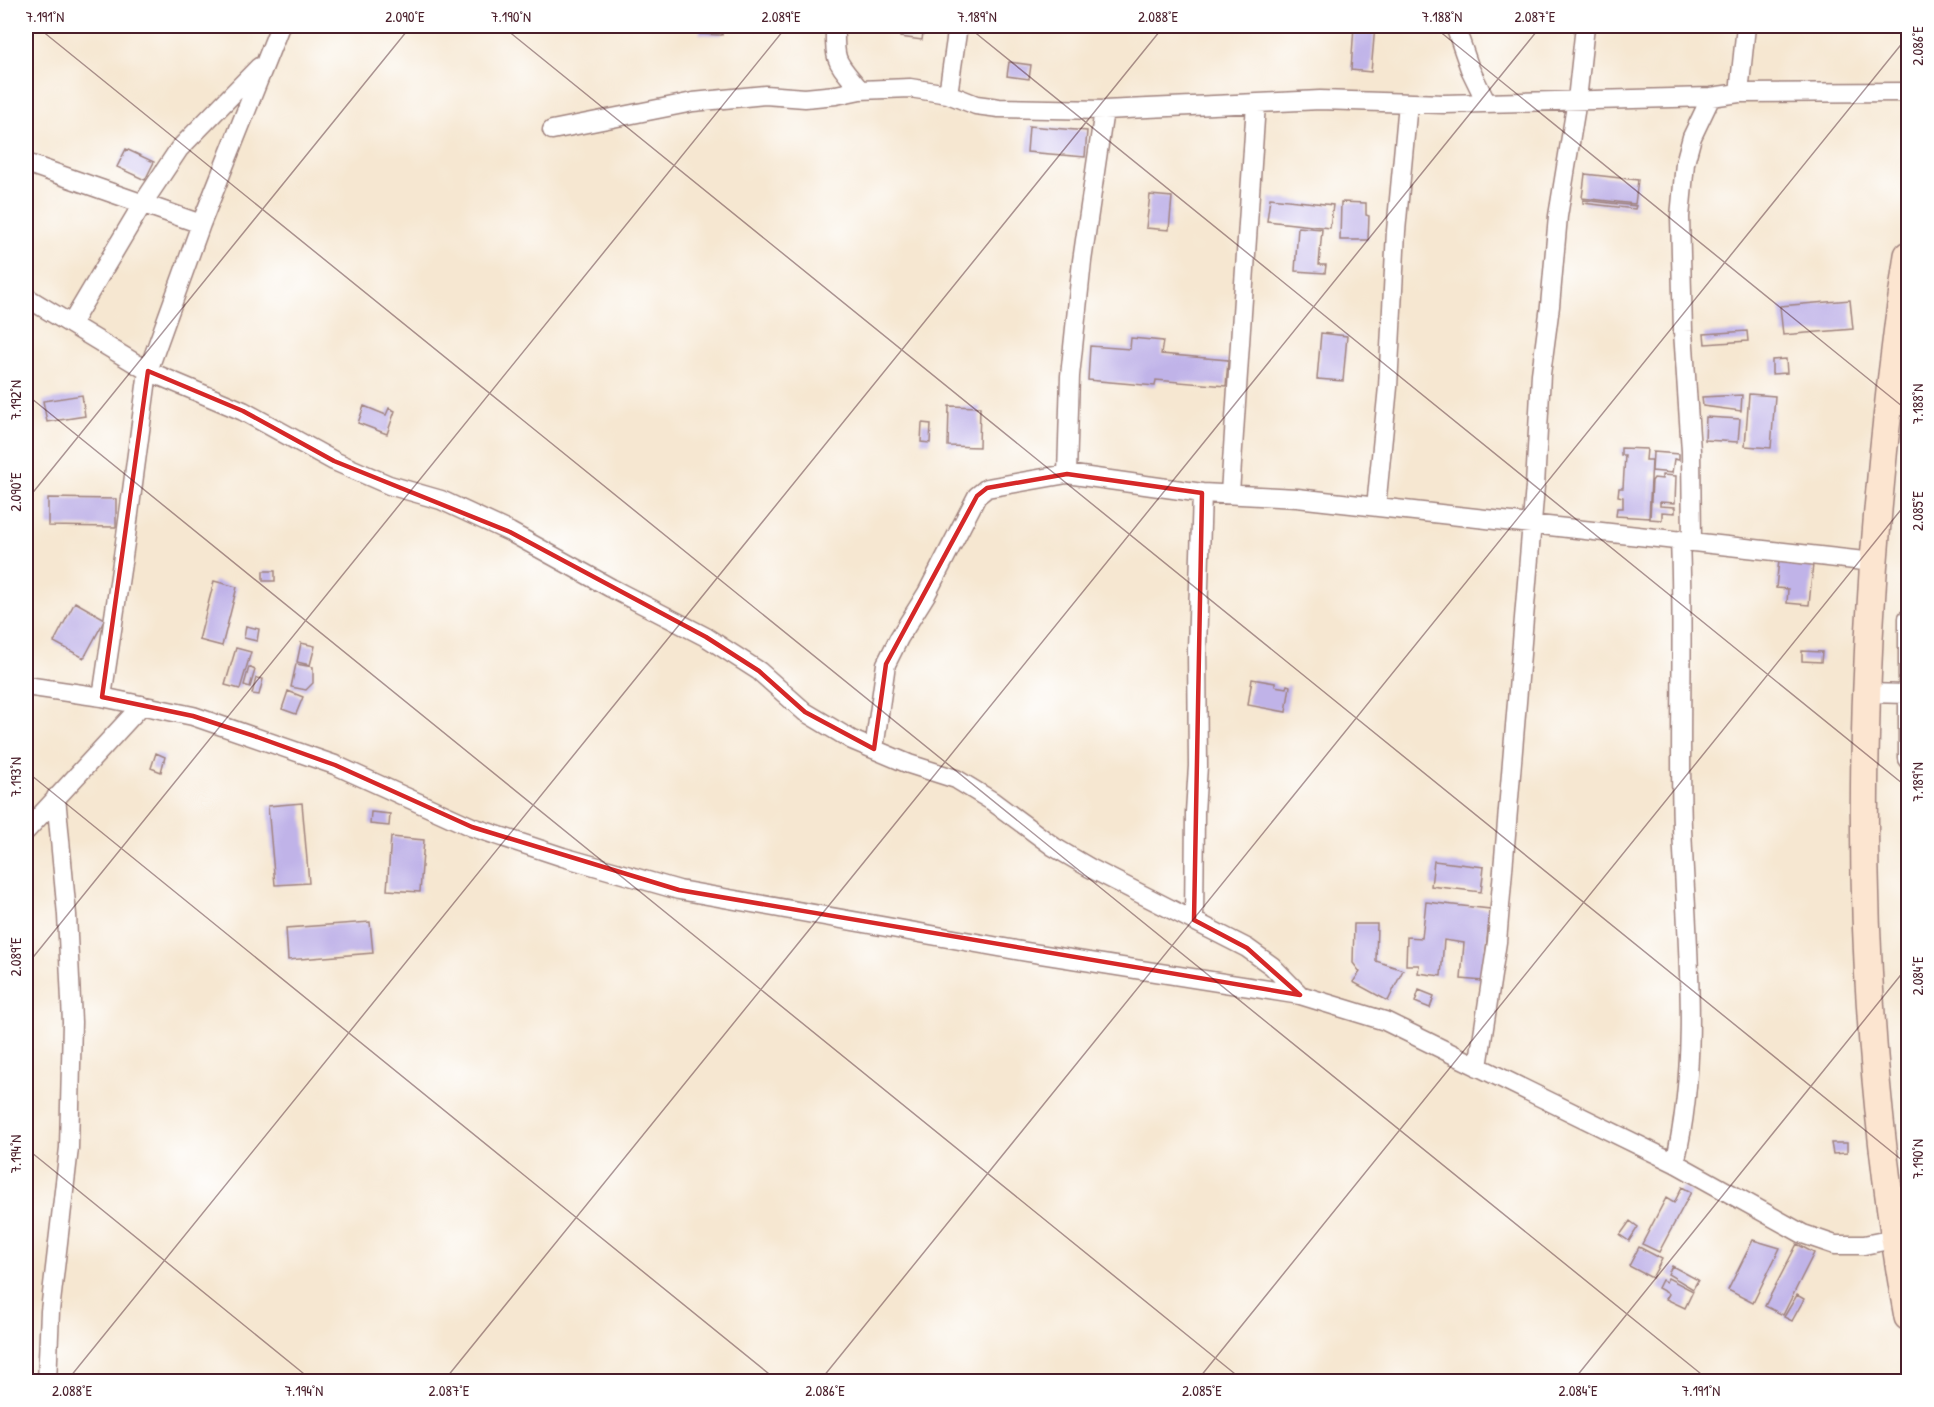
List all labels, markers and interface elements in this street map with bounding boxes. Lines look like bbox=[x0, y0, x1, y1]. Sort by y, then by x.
text: 7.191°N bbox=[26, 6, 64, 27]
text: 2.090°E bbox=[385, 6, 425, 27]
text: 7.190°N bbox=[491, 6, 531, 27]
text: 2.089°E bbox=[761, 6, 801, 27]
text: 7.189°N bbox=[957, 6, 997, 27]
text: 2.088°E bbox=[1138, 6, 1178, 27]
text: 7.188°N bbox=[1422, 6, 1462, 27]
text: 2.087°E bbox=[1515, 6, 1556, 27]
text: 2.086°E bbox=[1907, 26, 1928, 66]
text: 7.192°N bbox=[5, 380, 26, 420]
text: 7.188°N bbox=[1907, 384, 1928, 424]
text: 2.090°E bbox=[5, 472, 26, 512]
text: 2.085°E bbox=[1907, 491, 1928, 531]
text: 7.193°N bbox=[5, 757, 26, 797]
text: 7.189°N bbox=[1907, 762, 1928, 802]
text: 2.089°E bbox=[5, 937, 26, 977]
text: 2.084°E bbox=[1907, 956, 1928, 996]
text: 7.194°N bbox=[5, 1135, 26, 1173]
text: 7.190°N bbox=[1907, 1139, 1928, 1179]
text: 2.088°E bbox=[52, 1380, 92, 1401]
text: 7.194°N bbox=[285, 1380, 323, 1401]
text: 2.087°E bbox=[429, 1380, 470, 1401]
text: 2.086°E bbox=[805, 1380, 845, 1401]
text: 2.085°E bbox=[1182, 1380, 1222, 1401]
text: 2.084°E bbox=[1558, 1380, 1598, 1401]
text: 7.191°N bbox=[1682, 1380, 1720, 1401]

